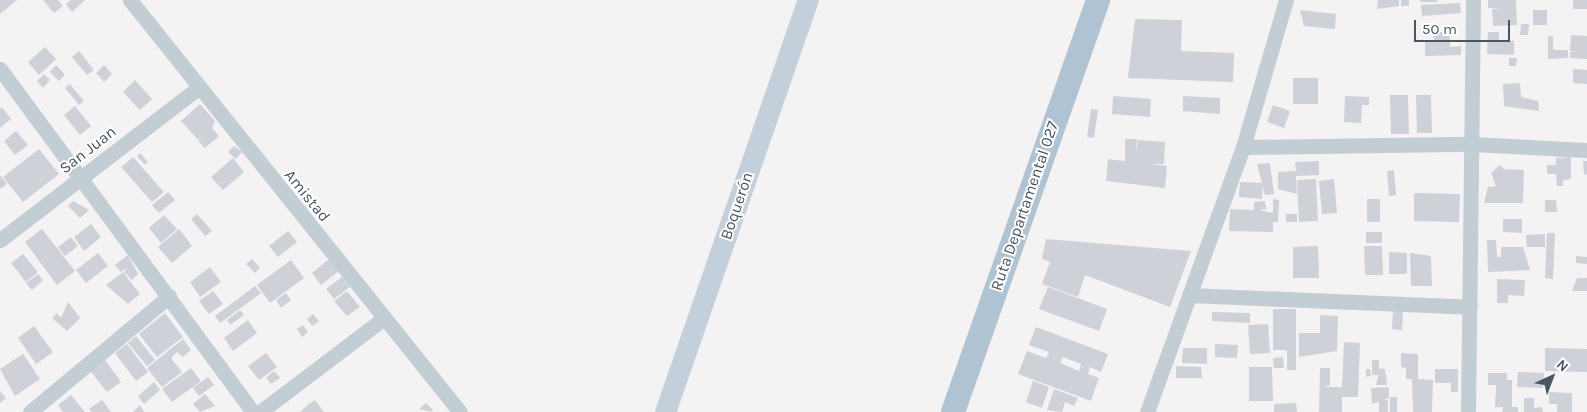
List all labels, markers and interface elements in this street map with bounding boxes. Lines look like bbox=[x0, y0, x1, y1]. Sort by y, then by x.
scale bar bbox=[1417, 10, 1513, 42]
text: 50 m bbox=[1422, 20, 1457, 38]
street label: Ruta Departamental 027 bbox=[987, 119, 1063, 293]
street label: San Juan bbox=[56, 122, 120, 178]
street label: Amistad bbox=[280, 166, 334, 226]
street label: Boquerón bbox=[717, 170, 757, 242]
north arrow bbox=[1527, 352, 1577, 402]
text: N bbox=[1553, 356, 1572, 375]

